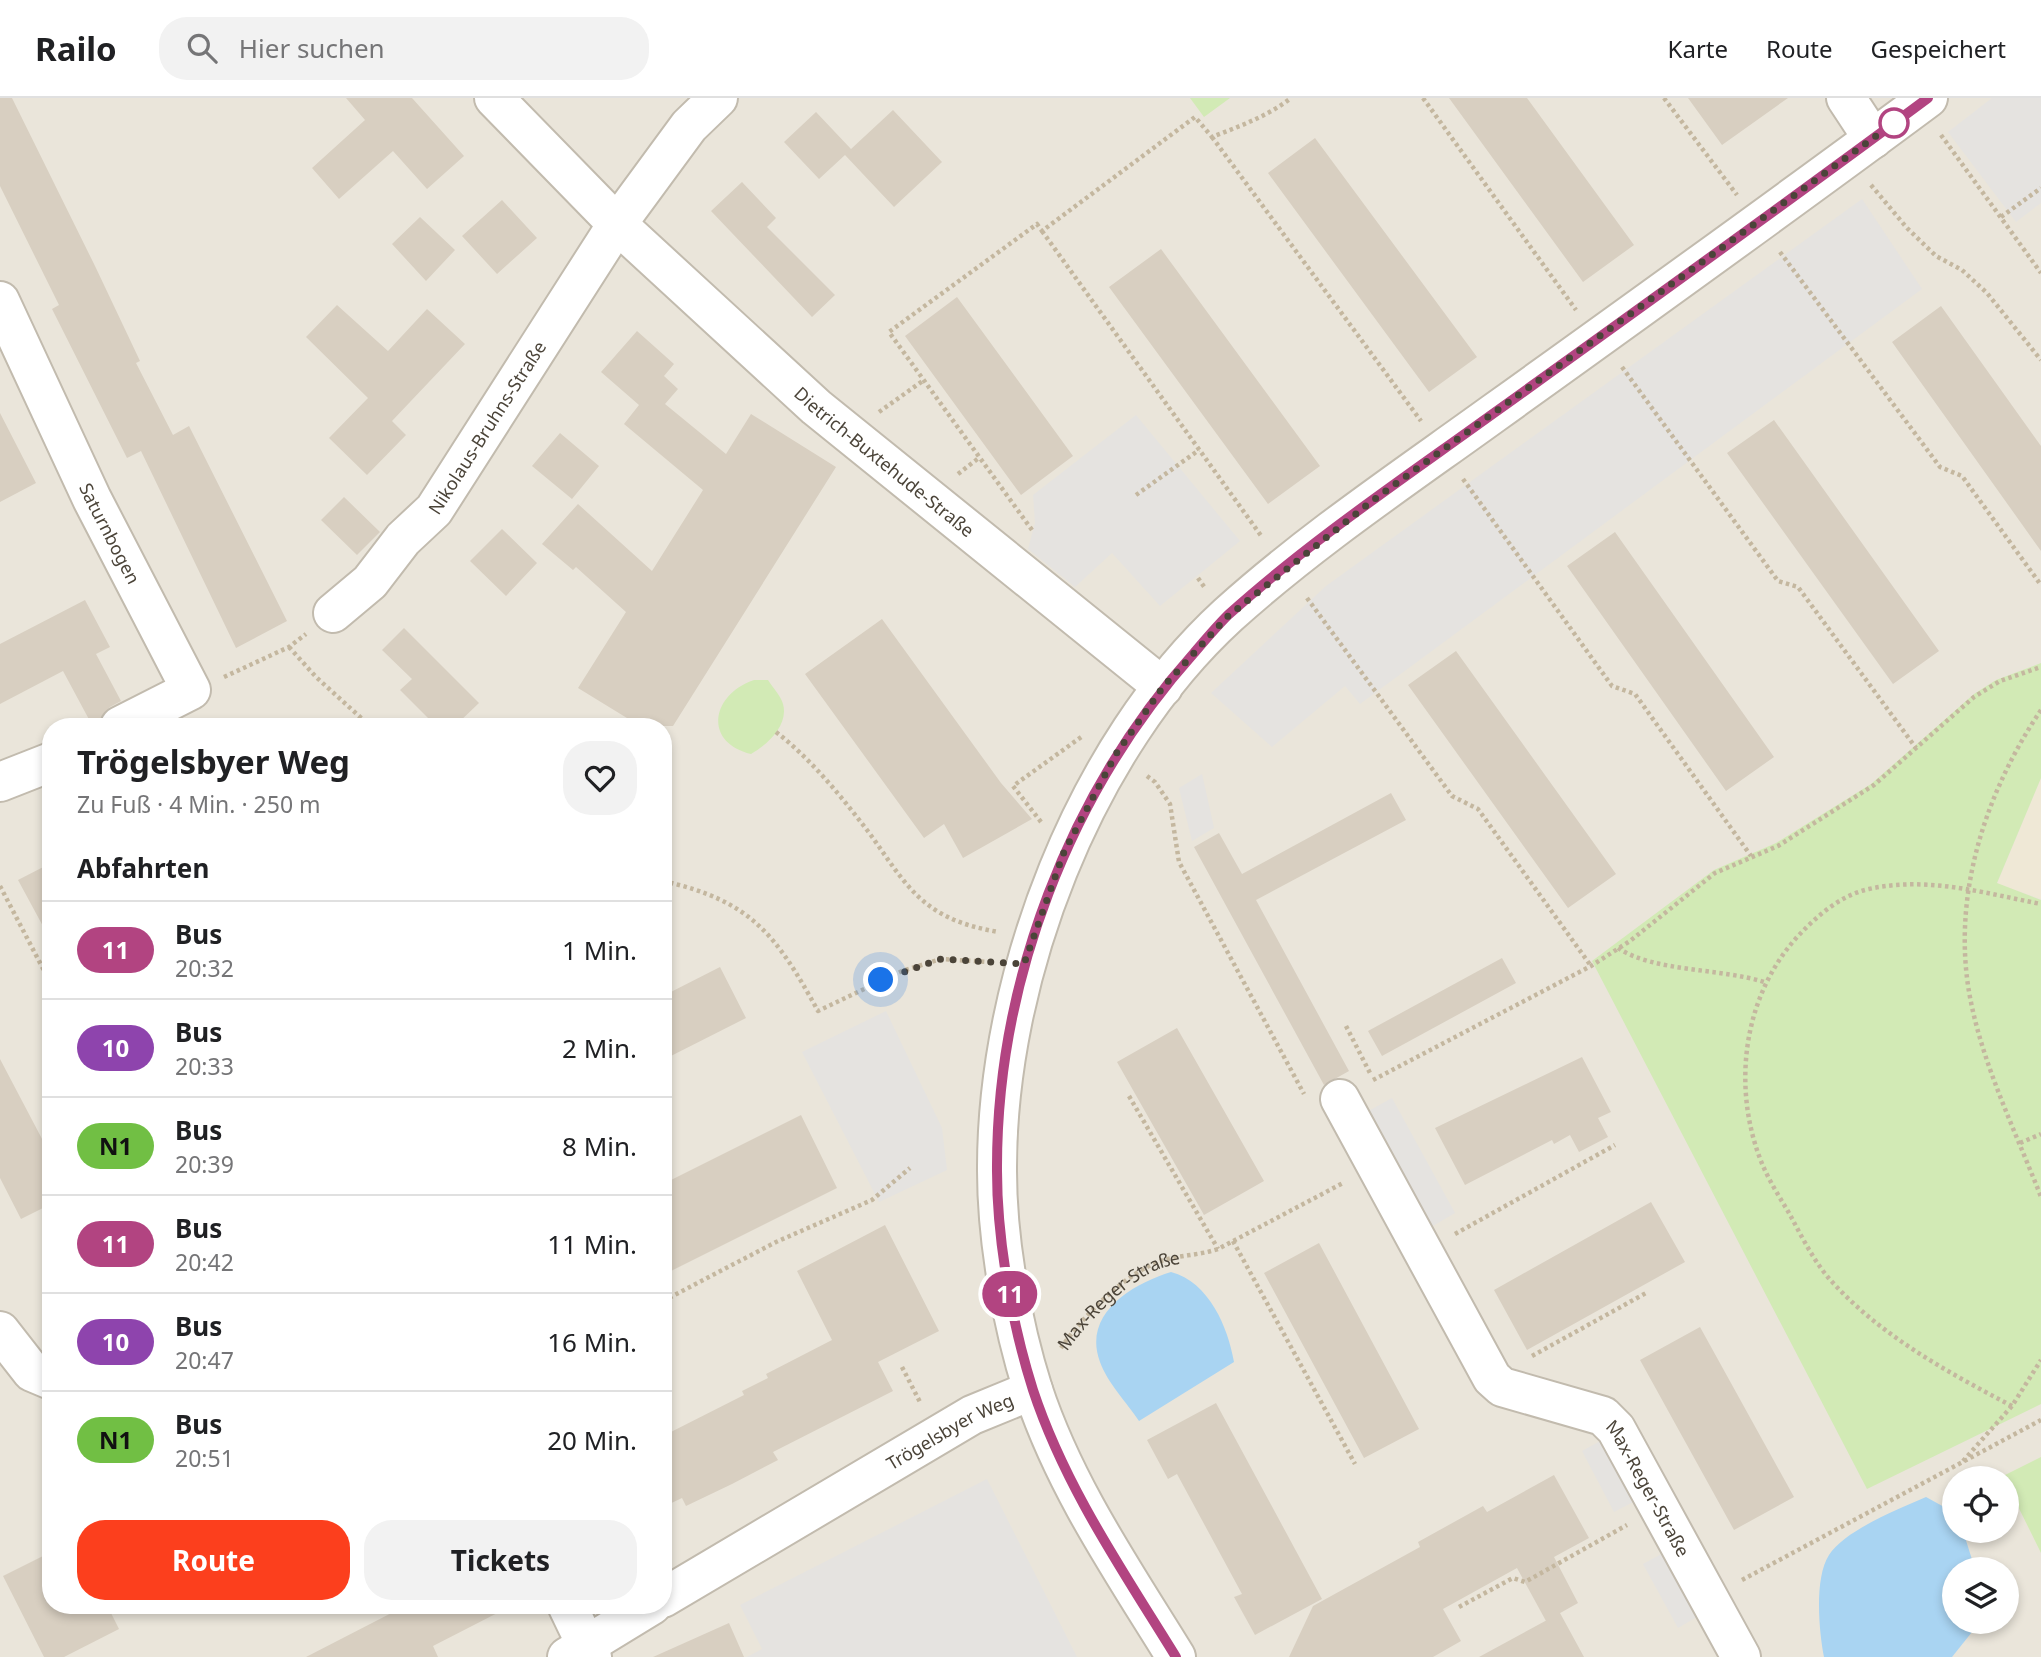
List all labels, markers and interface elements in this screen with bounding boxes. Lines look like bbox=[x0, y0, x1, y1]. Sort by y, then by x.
search box bbox=[159, 17, 649, 80]
text: Railo bbox=[35, 26, 117, 71]
icon: search bbox=[183, 29, 221, 67]
text: Hier suchen bbox=[239, 30, 385, 66]
text: Karte bbox=[1668, 32, 1728, 65]
text: Route bbox=[1766, 32, 1833, 65]
text: Gespeichert bbox=[1871, 32, 2006, 65]
unlabelled marker bbox=[1879, 108, 1909, 138]
street label: Nikolaus-Bruhns-Straße bbox=[423, 336, 551, 519]
street label: Dietrich-Buxtehude-Straße bbox=[789, 381, 979, 542]
street label: Saturnbogen bbox=[74, 479, 146, 588]
text: Trögelsbyer Weg bbox=[77, 739, 350, 784]
button: heart bbox=[563, 741, 637, 815]
text: Zu Fuß · 4 Min. · 250 m bbox=[77, 788, 321, 820]
text: Abfahrten bbox=[77, 850, 209, 886]
text: Bus bbox=[175, 916, 222, 952]
text: 1 Min. bbox=[562, 932, 637, 968]
text: 11 bbox=[102, 933, 129, 966]
text: 20:32 bbox=[175, 952, 234, 984]
your location bbox=[863, 962, 898, 997]
text: Bus bbox=[175, 1014, 222, 1050]
text: 2 Min. bbox=[562, 1030, 637, 1066]
text: 10 bbox=[102, 1031, 129, 1064]
text: 20:33 bbox=[175, 1050, 234, 1082]
text: Bus bbox=[175, 1112, 222, 1148]
text: 8 Min. bbox=[562, 1128, 637, 1164]
text: N1 bbox=[99, 1129, 132, 1162]
text: 20:39 bbox=[175, 1148, 234, 1180]
text: Bus bbox=[175, 1210, 222, 1246]
text: 11 Min. bbox=[547, 1226, 637, 1262]
text: 11 bbox=[102, 1227, 129, 1260]
street label: Max-Reger-Straße bbox=[1051, 1245, 1182, 1355]
text: 20:42 bbox=[175, 1246, 234, 1278]
line badge: 11 bbox=[978, 1271, 1042, 1317]
text: 11 bbox=[996, 1277, 1024, 1310]
text: Bus bbox=[175, 1308, 222, 1344]
text: 16 Min. bbox=[547, 1324, 637, 1360]
text: 10 bbox=[102, 1325, 129, 1358]
text: 20:47 bbox=[175, 1344, 234, 1376]
street label: Trögelsbyer Weg bbox=[882, 1387, 1017, 1475]
text: Bus bbox=[175, 1406, 222, 1442]
street label: Max-Reger-Straße bbox=[1601, 1414, 1696, 1561]
text: 20 Min. bbox=[547, 1422, 637, 1458]
text: N1 bbox=[99, 1423, 132, 1456]
text: 20:51 bbox=[175, 1442, 234, 1474]
map controls bbox=[1942, 1466, 2019, 1634]
button: locate bbox=[1942, 1466, 2019, 1543]
button: Route bbox=[77, 1520, 350, 1600]
button: Tickets bbox=[364, 1520, 637, 1600]
button: layers bbox=[1942, 1557, 2019, 1634]

